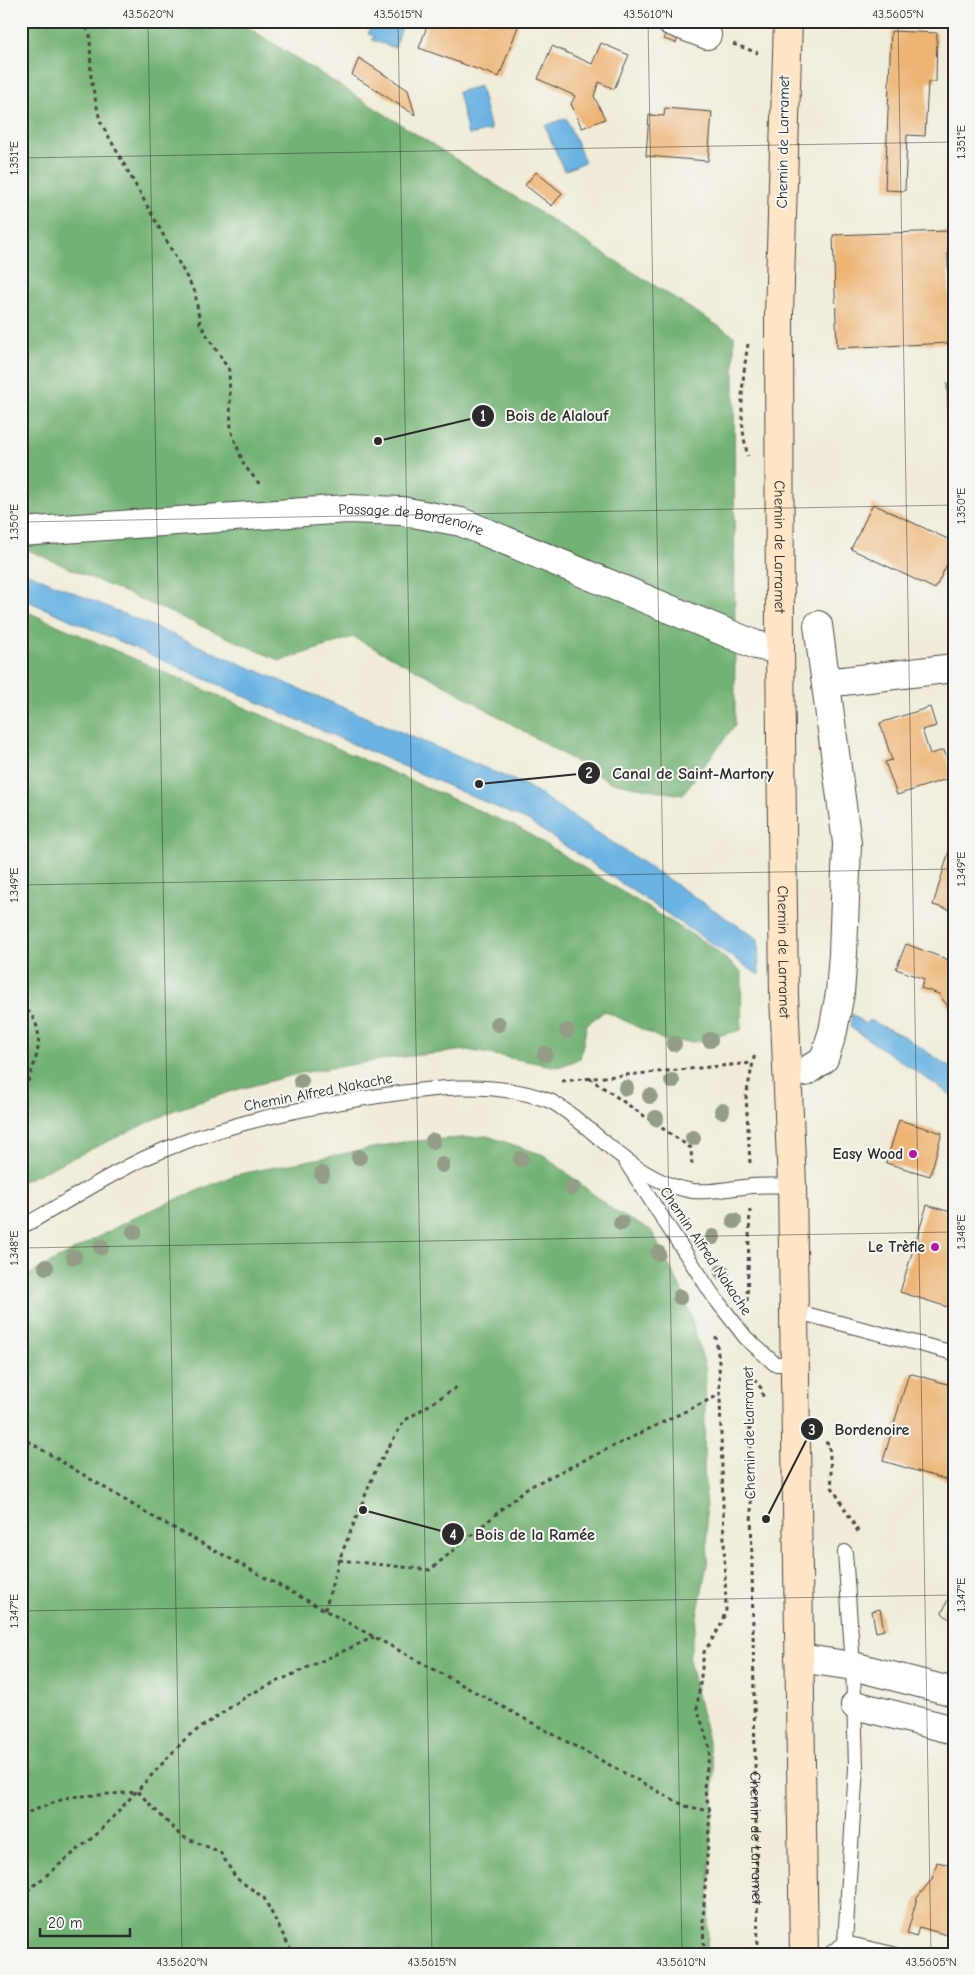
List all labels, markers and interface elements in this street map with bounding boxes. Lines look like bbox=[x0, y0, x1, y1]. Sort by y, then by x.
text: 43.5620°N bbox=[122, 7, 174, 21]
text: 43.5615°N bbox=[374, 7, 422, 21]
text: 43.5610°N bbox=[623, 7, 673, 21]
text: 43.5605°N bbox=[872, 7, 924, 21]
street label: Chemin de Larramet bbox=[773, 75, 793, 209]
text: 1.351°E bbox=[954, 125, 968, 159]
text: 1.351°E bbox=[7, 141, 21, 175]
callout: Bois de Alalouf bbox=[470, 400, 618, 431]
text: 1 bbox=[480, 407, 486, 425]
text: Bois de Alalouf bbox=[506, 407, 609, 425]
street label: Chemin de Larramet bbox=[770, 480, 789, 614]
text: 1.350°E bbox=[954, 488, 968, 524]
street label: Passage de Bordenoire bbox=[338, 500, 487, 540]
text: 1.350°E bbox=[7, 504, 21, 540]
callout: Canal de Saint-Martory bbox=[577, 757, 784, 788]
text: 2 bbox=[585, 764, 593, 782]
text: Canal de Saint-Martory bbox=[612, 765, 774, 783]
text: 1.349°E bbox=[954, 851, 968, 887]
text: 1.349°E bbox=[7, 867, 21, 903]
street label: Chemin de Larramet bbox=[774, 885, 794, 1019]
street label: Chemin Alfred Nakache bbox=[242, 1069, 394, 1115]
place label: Easy Wood bbox=[832, 1145, 903, 1163]
marker: Easy Wood bbox=[907, 1148, 919, 1160]
street label: Chemin Alfred Nakache bbox=[656, 1183, 756, 1319]
text: 1.348°E bbox=[954, 1215, 968, 1249]
text: 1.348°E bbox=[7, 1231, 21, 1265]
place label: Le Trèfle bbox=[868, 1238, 925, 1256]
marker: Le Trèfle bbox=[929, 1241, 941, 1253]
street label: Chemin de Larramet bbox=[739, 1366, 759, 1500]
callout: Bordenoire bbox=[800, 1414, 920, 1445]
text: 3 bbox=[808, 1421, 816, 1439]
text: Bordenoire bbox=[835, 1421, 910, 1439]
callout: Bois de la Ramée bbox=[440, 1519, 605, 1550]
text: 4 bbox=[449, 1526, 457, 1544]
text: Bois de la Ramée bbox=[475, 1526, 595, 1544]
text: 1.347°E bbox=[954, 1578, 968, 1612]
text: 1.347°E bbox=[7, 1594, 21, 1628]
street label: Chemin de Larramet bbox=[746, 1771, 766, 1905]
scale bar bbox=[40, 1905, 130, 1937]
text: 20 m bbox=[48, 1914, 82, 1932]
text: 43.5620°N bbox=[156, 1955, 208, 1969]
text: 43.5615°N bbox=[408, 1955, 456, 1969]
text: 43.5610°N bbox=[656, 1955, 706, 1969]
text: 43.5605°N bbox=[905, 1955, 957, 1969]

